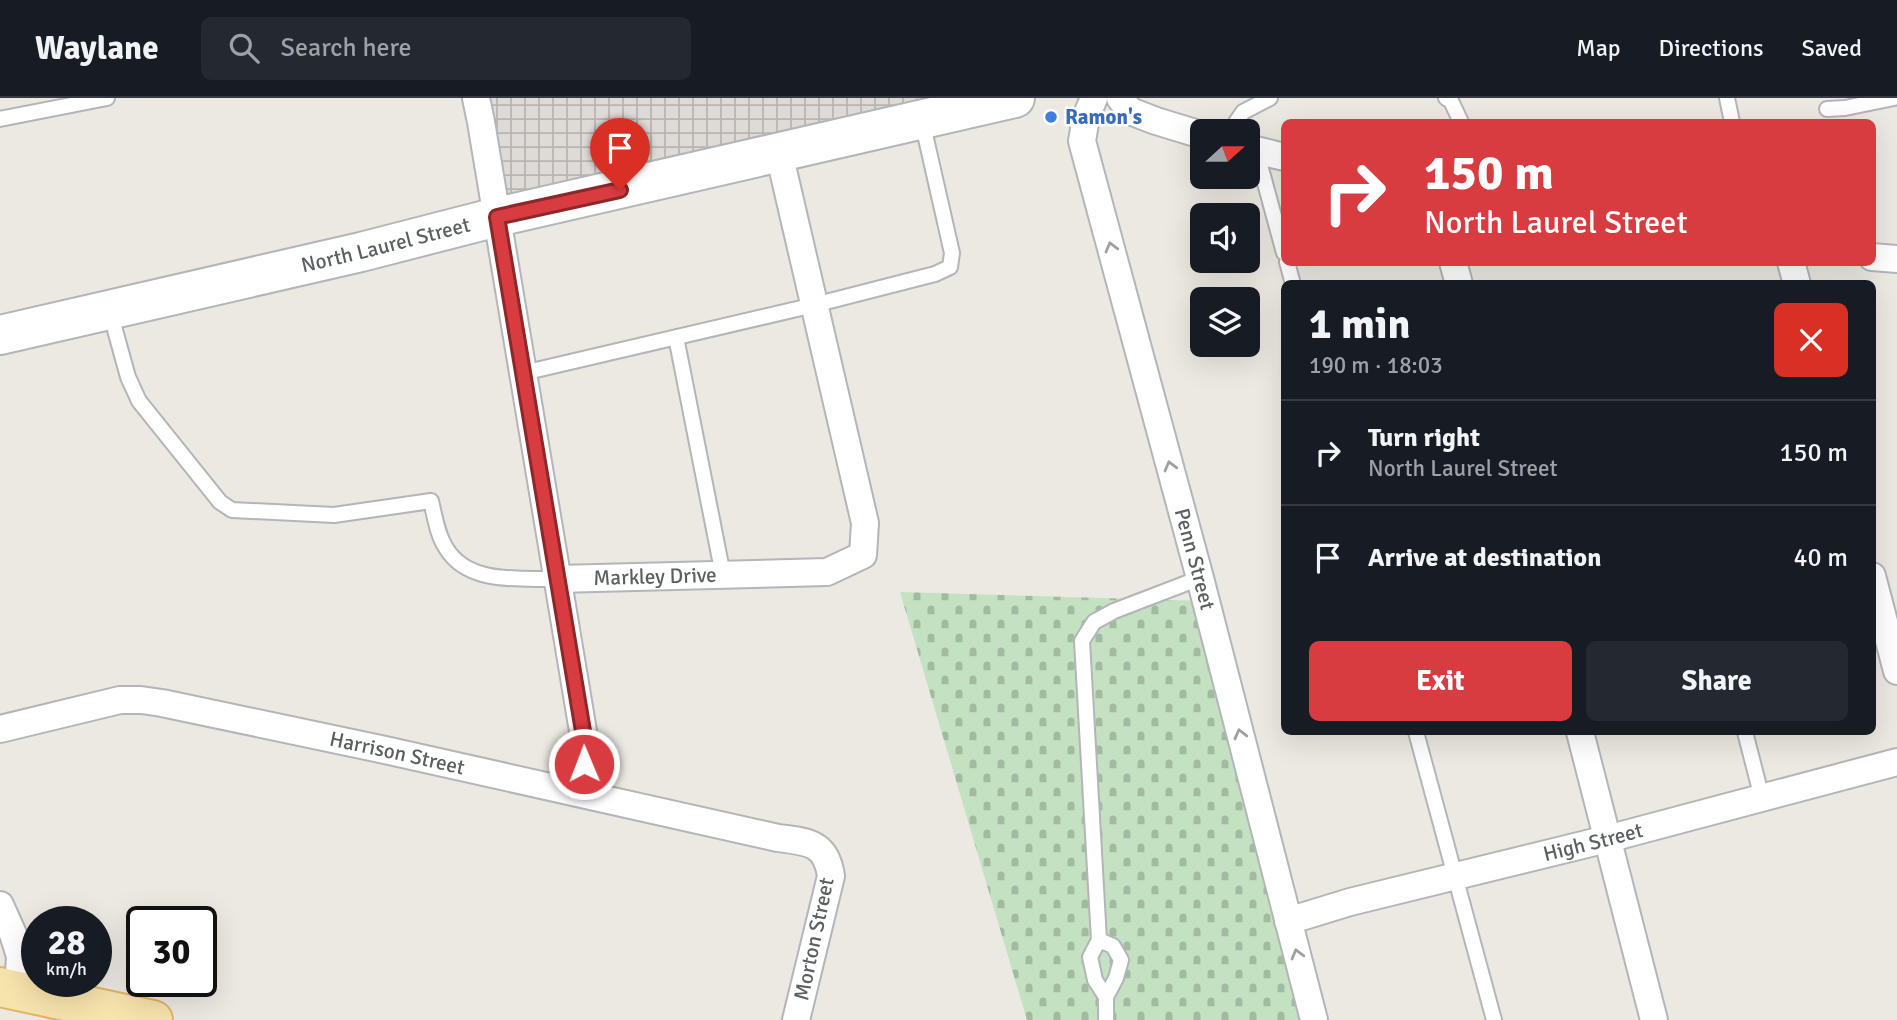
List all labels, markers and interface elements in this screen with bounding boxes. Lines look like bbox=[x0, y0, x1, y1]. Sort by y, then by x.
search box bbox=[201, 17, 691, 80]
text: Waylane bbox=[35, 28, 159, 69]
icon: search bbox=[225, 29, 263, 67]
text: Search here bbox=[281, 32, 412, 64]
text: Map bbox=[1576, 33, 1621, 63]
text: Directions bbox=[1659, 33, 1764, 63]
text: Saved bbox=[1802, 33, 1862, 63]
place label: Ramon's bbox=[1065, 104, 1142, 130]
marker: Ramon's bbox=[1043, 109, 1059, 125]
pin bbox=[590, 118, 650, 190]
north arrow bbox=[1190, 119, 1260, 189]
map controls bbox=[1190, 119, 1260, 357]
icon: arrive bbox=[601, 129, 639, 167]
text: 150 m bbox=[1424, 143, 1554, 203]
icon: right bbox=[1309, 147, 1400, 238]
button: sound bbox=[1190, 203, 1260, 273]
text: North Laurel Street bbox=[1424, 203, 1688, 242]
street label: North Laurel Street bbox=[299, 211, 473, 278]
one-way arrow bbox=[1105, 241, 1119, 253]
button: layers bbox=[1190, 287, 1260, 357]
text: 1 min bbox=[1309, 299, 1410, 350]
button: close bbox=[1774, 303, 1848, 377]
text: 190 m · 18:03 bbox=[1309, 351, 1443, 380]
text: Turn right bbox=[1368, 422, 1480, 454]
icon: right bbox=[1309, 434, 1347, 472]
text: 150 m bbox=[1779, 437, 1848, 469]
text: North Laurel Street bbox=[1368, 454, 1557, 483]
one-way arrow bbox=[1164, 460, 1178, 472]
street label: Penn Street bbox=[1169, 505, 1221, 613]
icon: arrive bbox=[1309, 539, 1347, 577]
text: Arrive at destination bbox=[1368, 542, 1601, 574]
text: 40 m bbox=[1793, 542, 1848, 574]
street label: Markley Drive bbox=[593, 562, 717, 591]
button: Exit bbox=[1309, 641, 1572, 721]
button: Share bbox=[1586, 641, 1848, 721]
street label: Harrison Street bbox=[327, 726, 467, 780]
position arrow bbox=[547, 727, 621, 801]
one-way arrow bbox=[1234, 728, 1248, 740]
street label: High Street bbox=[1540, 817, 1646, 867]
street label: Morton Street bbox=[788, 875, 840, 1003]
speed limit sign: 30 bbox=[126, 906, 217, 997]
text: 28 bbox=[48, 921, 85, 964]
one-way arrow bbox=[1291, 948, 1305, 960]
text: km/h bbox=[46, 958, 87, 980]

